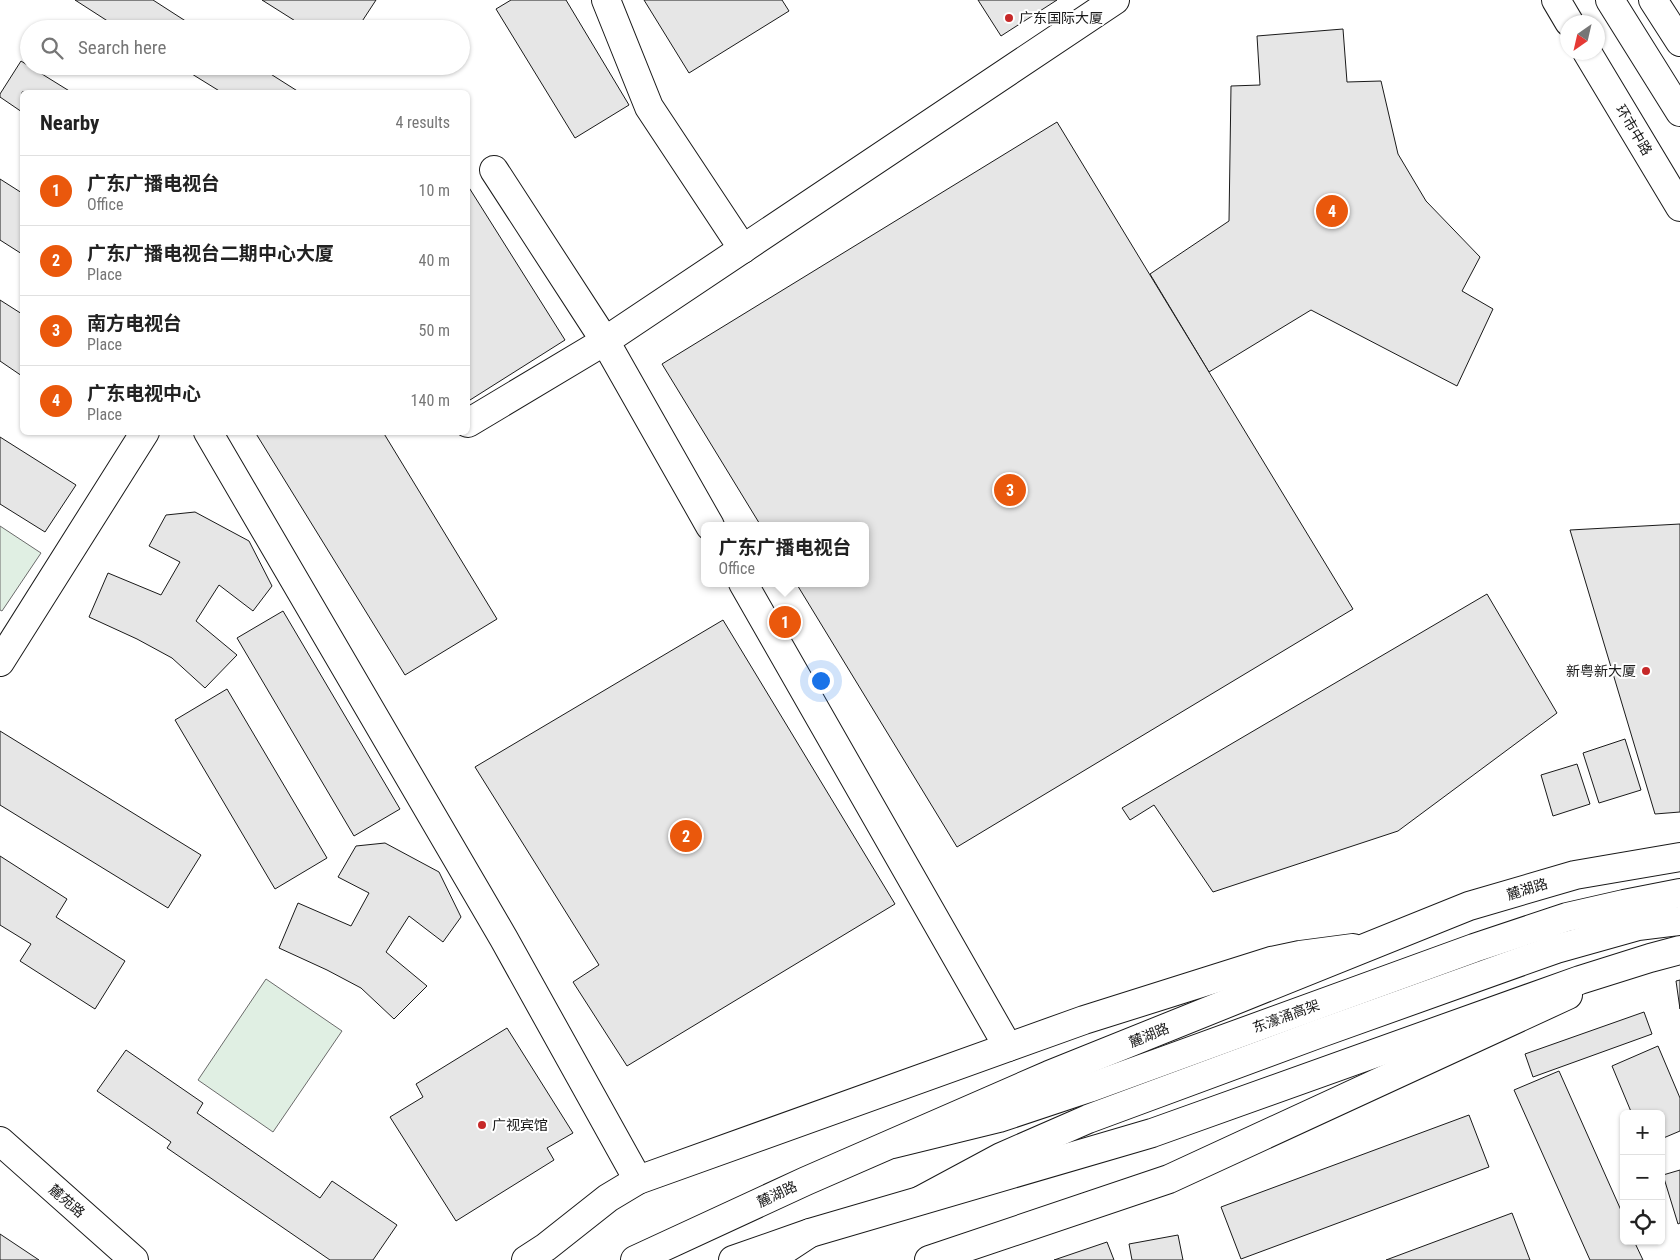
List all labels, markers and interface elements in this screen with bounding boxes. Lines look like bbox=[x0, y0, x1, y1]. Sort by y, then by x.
place label: 广东国际大厦 bbox=[1019, 10, 1103, 26]
marker: 广东国际大厦 bbox=[1003, 12, 1015, 24]
north arrow bbox=[1560, 15, 1605, 60]
search box bbox=[20, 20, 470, 75]
icon: search bbox=[38, 34, 66, 62]
text: Search here bbox=[78, 36, 166, 59]
street label: 环市中路 bbox=[1613, 102, 1655, 158]
text: Nearby bbox=[40, 111, 99, 135]
text: 4 results bbox=[395, 113, 450, 132]
text: 广东广播电视台 bbox=[87, 172, 220, 195]
text: 1 bbox=[52, 181, 60, 200]
text: 10 m bbox=[418, 181, 450, 200]
pin: 4 bbox=[1316, 192, 1348, 230]
text: Office bbox=[87, 195, 123, 214]
text: 广东广播电视台二期中心大厦 bbox=[87, 242, 334, 265]
text: 2 bbox=[52, 251, 60, 270]
text: 40 m bbox=[418, 251, 450, 270]
text: Place bbox=[87, 265, 122, 284]
text: 南方电视台 bbox=[87, 312, 182, 335]
text: 3 bbox=[52, 321, 60, 340]
text: 50 m bbox=[418, 321, 450, 340]
text: Place bbox=[87, 335, 122, 354]
text: 广东电视中心 bbox=[87, 382, 201, 405]
text: 4 bbox=[52, 391, 60, 410]
text: 140 m bbox=[411, 391, 450, 410]
text: Place bbox=[87, 405, 122, 424]
pin: 3 bbox=[994, 471, 1026, 509]
popup bbox=[701, 522, 869, 587]
text: 广东广播电视台 bbox=[718, 536, 852, 559]
text: Office bbox=[718, 559, 755, 578]
pin: 1 bbox=[769, 603, 801, 641]
place label: 新粤新大厦 bbox=[1566, 663, 1636, 679]
marker: 新粤新大厦 bbox=[1640, 665, 1652, 677]
your location bbox=[808, 668, 834, 694]
pin: 2 bbox=[670, 817, 702, 855]
street label: 麓湖路 bbox=[1505, 875, 1549, 903]
street label: 东濠涌高架 bbox=[1250, 997, 1322, 1035]
street label: 麓湖路 bbox=[1127, 1020, 1171, 1050]
map controls bbox=[1620, 1110, 1665, 1245]
button: + bbox=[1620, 1110, 1665, 1155]
place label: 广视宾馆 bbox=[492, 1117, 548, 1133]
marker: 广视宾馆 bbox=[476, 1119, 488, 1131]
button: − bbox=[1620, 1155, 1665, 1200]
street label: 麓湖路 bbox=[755, 1178, 799, 1210]
street label: 麓苑路 bbox=[46, 1181, 88, 1221]
button: locate bbox=[1620, 1200, 1665, 1245]

